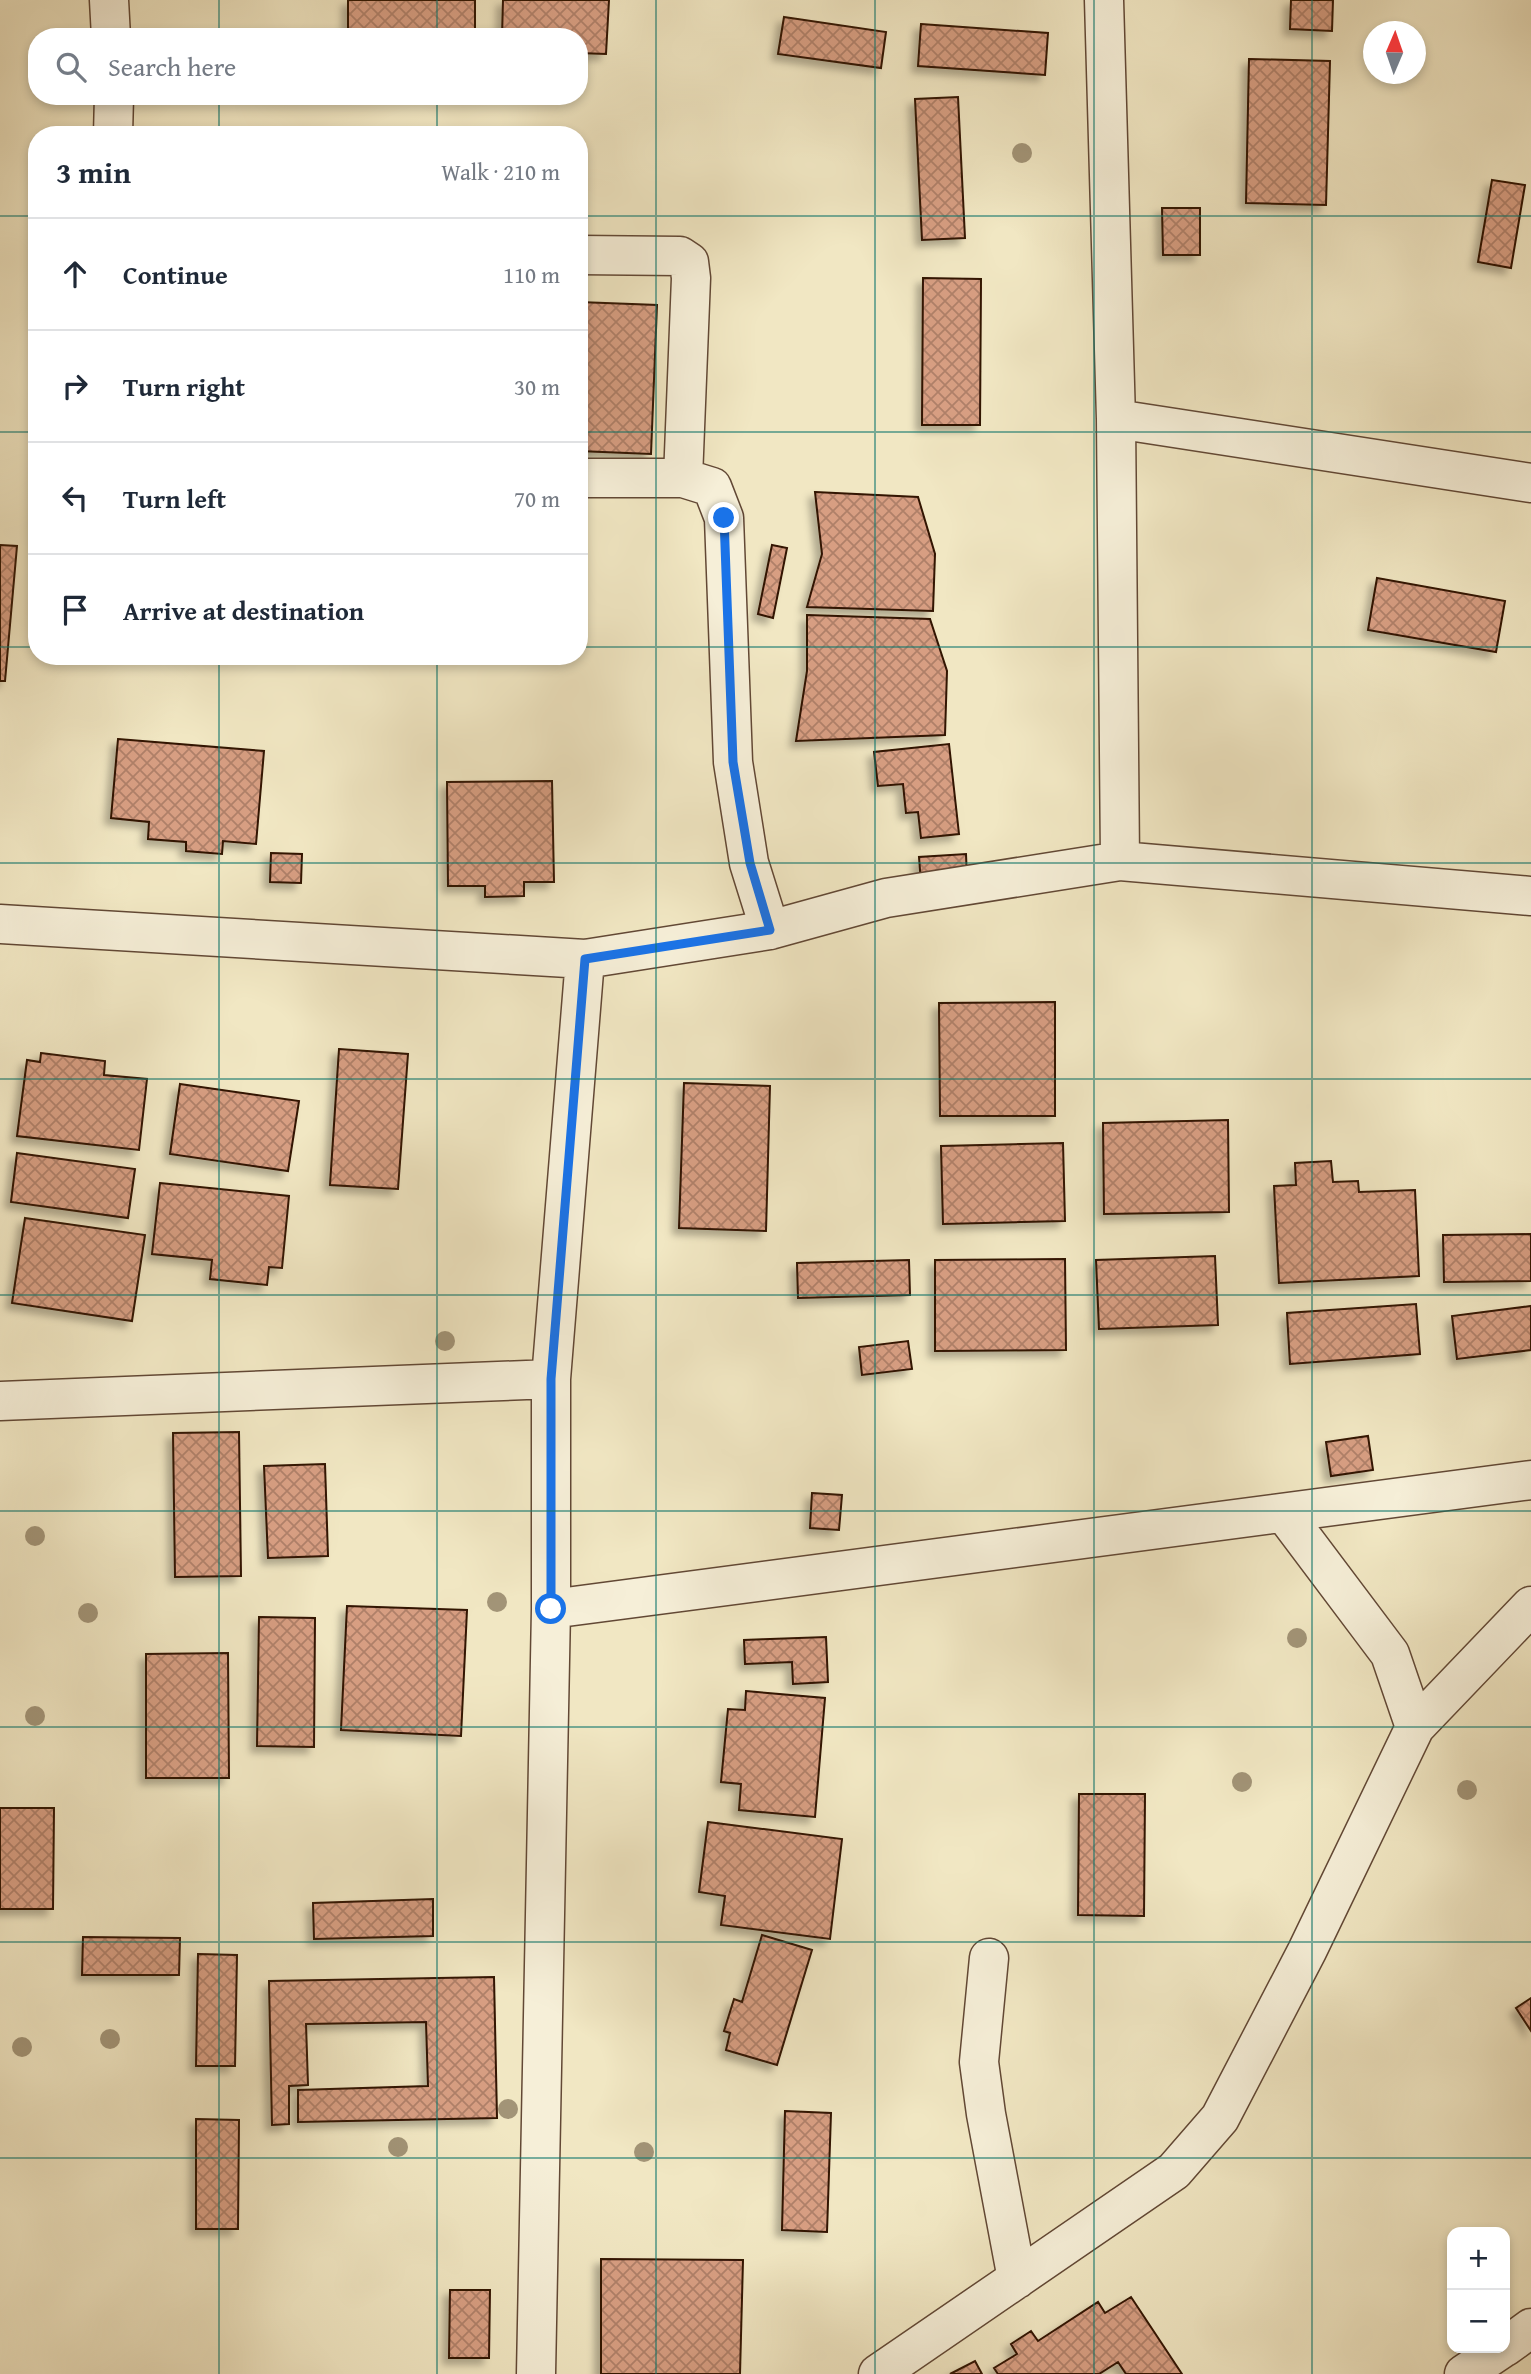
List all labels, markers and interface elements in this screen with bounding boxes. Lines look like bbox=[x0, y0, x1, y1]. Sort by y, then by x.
north arrow bbox=[1363, 21, 1426, 84]
search box bbox=[28, 28, 588, 105]
text: Search here bbox=[108, 47, 236, 86]
icon: search bbox=[52, 48, 90, 86]
text: 3 min bbox=[56, 150, 131, 194]
text: Walk · 210 m bbox=[441, 155, 560, 188]
icon: ahead bbox=[56, 255, 94, 293]
text: Continue bbox=[123, 255, 228, 294]
text: 110 m bbox=[503, 258, 560, 291]
icon: right bbox=[56, 367, 94, 405]
text: Turn right bbox=[123, 367, 245, 406]
text: 30 m bbox=[514, 370, 560, 403]
icon: left bbox=[56, 479, 94, 517]
text: Turn left bbox=[123, 479, 226, 518]
text: 70 m bbox=[514, 482, 560, 515]
route end bbox=[708, 502, 739, 533]
icon: arrive bbox=[56, 591, 94, 629]
text: Arrive at destination bbox=[123, 591, 364, 630]
route start bbox=[535, 1593, 566, 1624]
map controls bbox=[1447, 2227, 1510, 2353]
button: + bbox=[1447, 2227, 1510, 2290]
button: − bbox=[1447, 2290, 1510, 2353]

